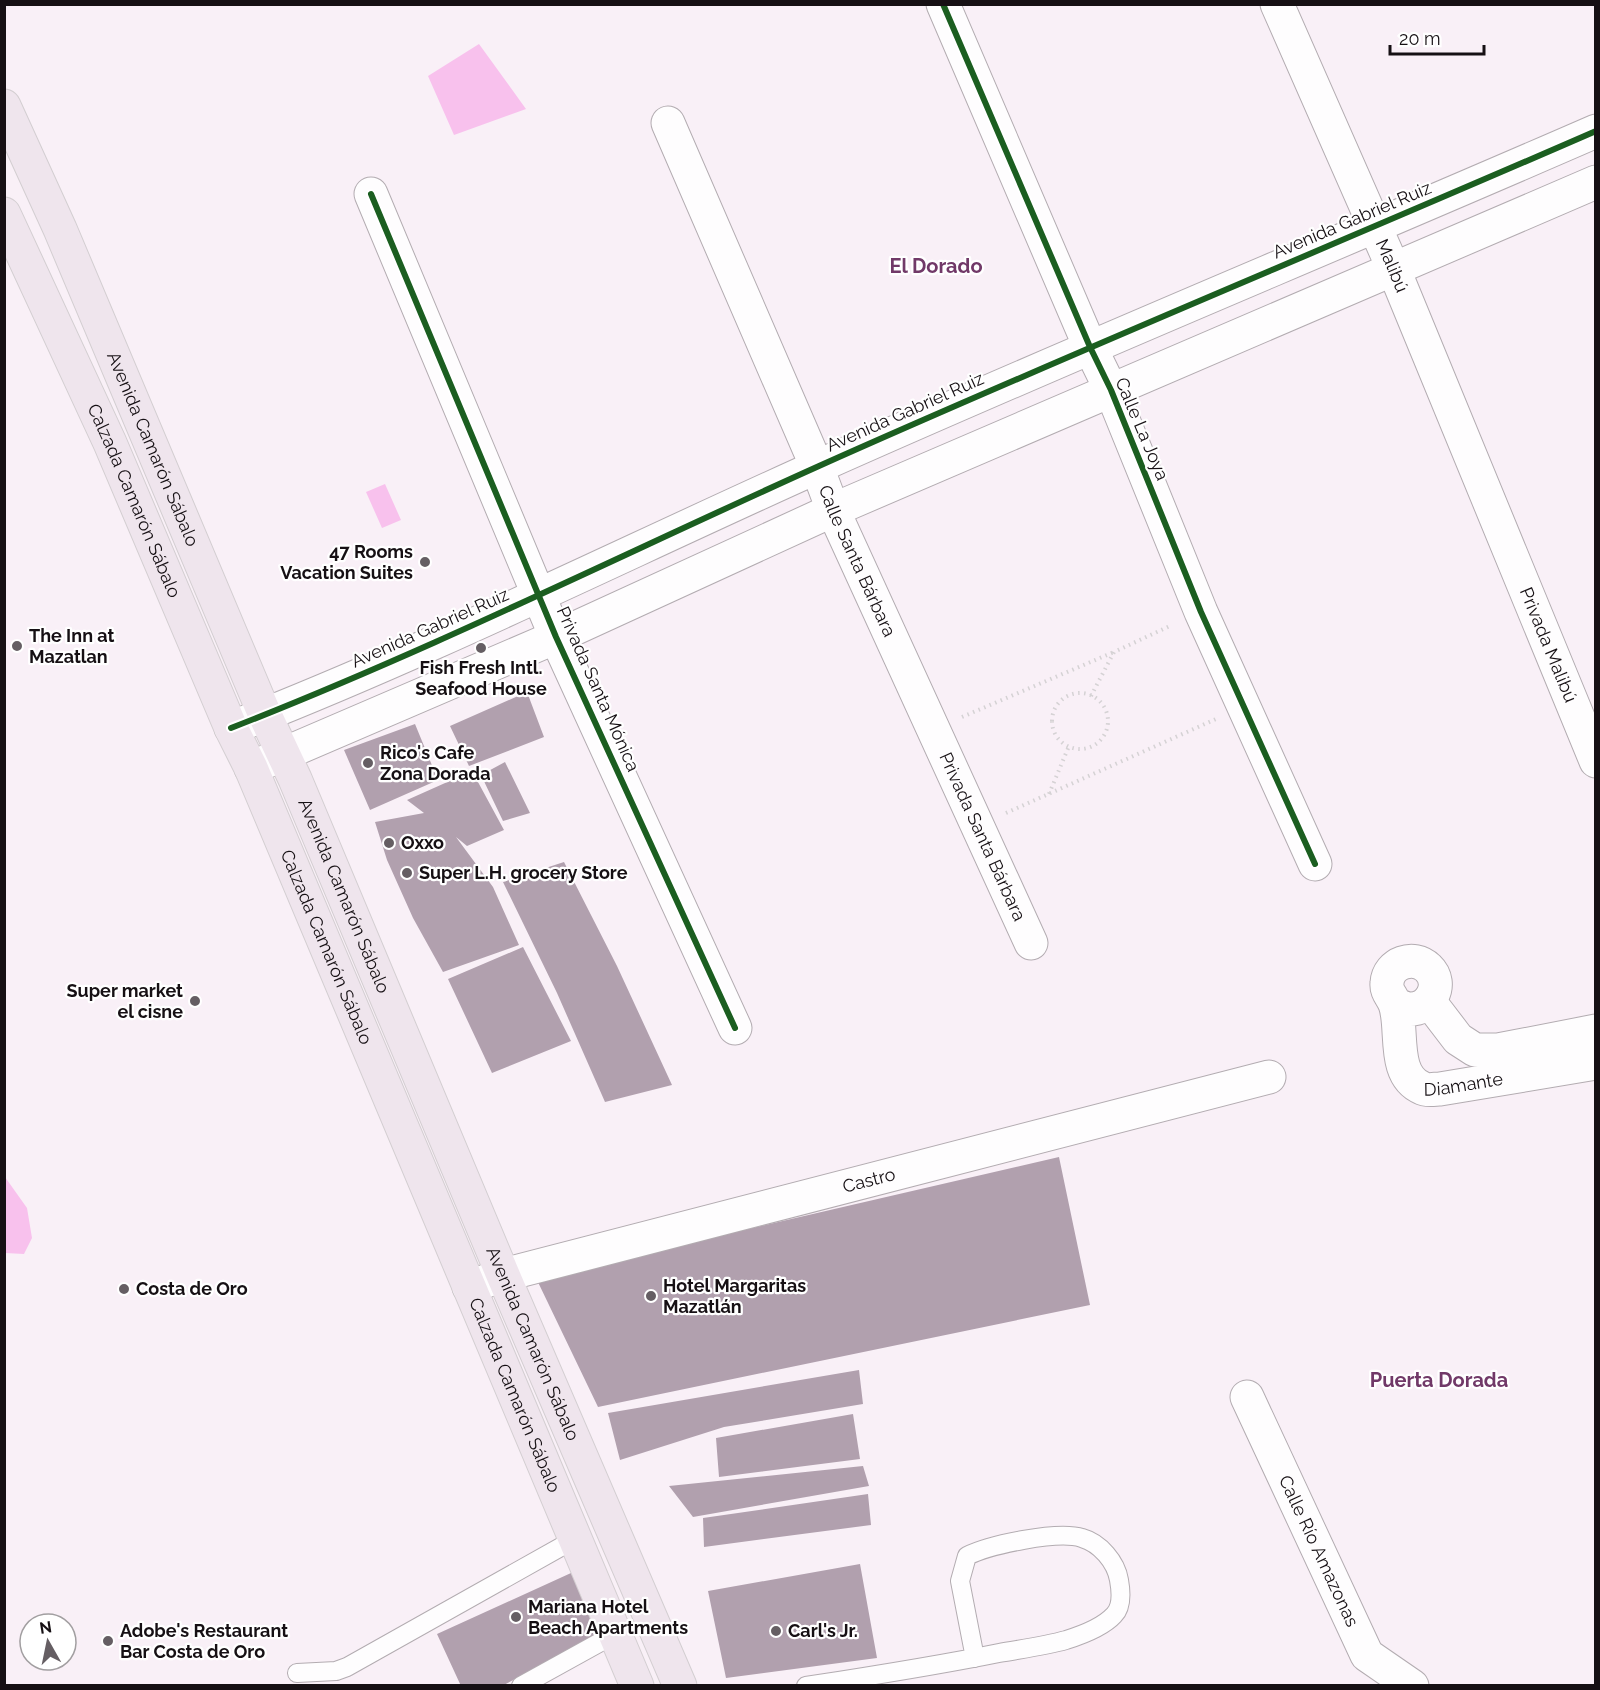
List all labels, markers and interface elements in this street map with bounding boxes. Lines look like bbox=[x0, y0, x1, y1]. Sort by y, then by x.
scale bar bbox=[1390, 18, 1484, 56]
text: 20 m bbox=[1399, 28, 1441, 49]
street label: Avenida Gabriel Ruiz bbox=[1269, 177, 1434, 262]
street label: Malibú bbox=[1372, 236, 1413, 296]
district label: El Dorado bbox=[889, 254, 983, 278]
street label: Avenida Camarón Sábalo bbox=[103, 348, 204, 550]
street label: Avenida Gabriel Ruiz bbox=[823, 367, 987, 456]
street label: Calle La Joya bbox=[1111, 374, 1174, 483]
street label: Calzada Camarón Sábalo bbox=[83, 400, 186, 601]
street label: Calle Santa Bárbara bbox=[815, 482, 900, 640]
place label: 47 Rooms Vacation Suites bbox=[280, 541, 413, 583]
marker: 47 Rooms Vacation Suites bbox=[418, 555, 432, 569]
street label: Avenida Gabriel Ruiz bbox=[348, 583, 512, 672]
street label: Privada Malibú bbox=[1516, 584, 1582, 705]
street label: Privada Santa Mónica bbox=[553, 603, 644, 774]
place label: The Inn at Mazatlan bbox=[29, 625, 115, 667]
marker: The Inn at Mazatlan bbox=[10, 639, 24, 653]
marker: Fish Fresh Intl. Seafood House bbox=[474, 641, 488, 655]
place label: Fish Fresh Intl. Seafood House bbox=[415, 657, 547, 699]
place label: Rico's Cafe Zona Dorada bbox=[380, 742, 490, 784]
street label: Privada Santa Bárbara bbox=[935, 749, 1030, 924]
marker: Rico's Cafe Zona Dorada bbox=[361, 756, 375, 770]
street label: Avenida Camarón Sábalo bbox=[294, 795, 395, 996]
place label: Oxxo bbox=[401, 832, 444, 853]
marker: Oxxo bbox=[382, 836, 396, 850]
street label: Calzada Camarón Sábalo bbox=[277, 847, 377, 1048]
place label: Super L.H. grocery Store bbox=[419, 862, 628, 883]
marker: Super L.H. grocery Store bbox=[400, 866, 414, 880]
place label: Super market el cisne bbox=[67, 980, 183, 1022]
marker: Super market el cisne bbox=[188, 994, 202, 1008]
street label: Diamante bbox=[1423, 1068, 1505, 1100]
street label: Castro bbox=[840, 1163, 898, 1197]
street label: Avenida Camarón Sábalo bbox=[482, 1243, 584, 1444]
place label: Hotel Margaritas Mazatlán bbox=[663, 1275, 806, 1317]
place label: Costa de Oro bbox=[136, 1278, 248, 1299]
marker: Costa de Oro bbox=[117, 1282, 131, 1296]
marker: Hotel Margaritas Mazatlán bbox=[644, 1289, 658, 1303]
street label: Calzada Camarón Sábalo bbox=[465, 1295, 565, 1496]
district label: Puerta Dorada bbox=[1370, 1368, 1508, 1392]
street label: Calle Río Amazonas bbox=[1275, 1472, 1363, 1630]
place label: Mariana Hotel Beach Apartments bbox=[528, 1596, 688, 1638]
marker: Mariana Hotel Beach Apartments bbox=[509, 1610, 523, 1624]
north arrow bbox=[18, 1612, 78, 1672]
text: N bbox=[38, 1617, 53, 1638]
place label: Adobe's Restaurant Bar Costa de Oro bbox=[120, 1620, 288, 1662]
place label: Carl's Jr. bbox=[788, 1620, 858, 1641]
marker: Carl's Jr. bbox=[769, 1624, 783, 1638]
marker: Adobe's Restaurant Bar Costa de Oro bbox=[101, 1634, 115, 1648]

